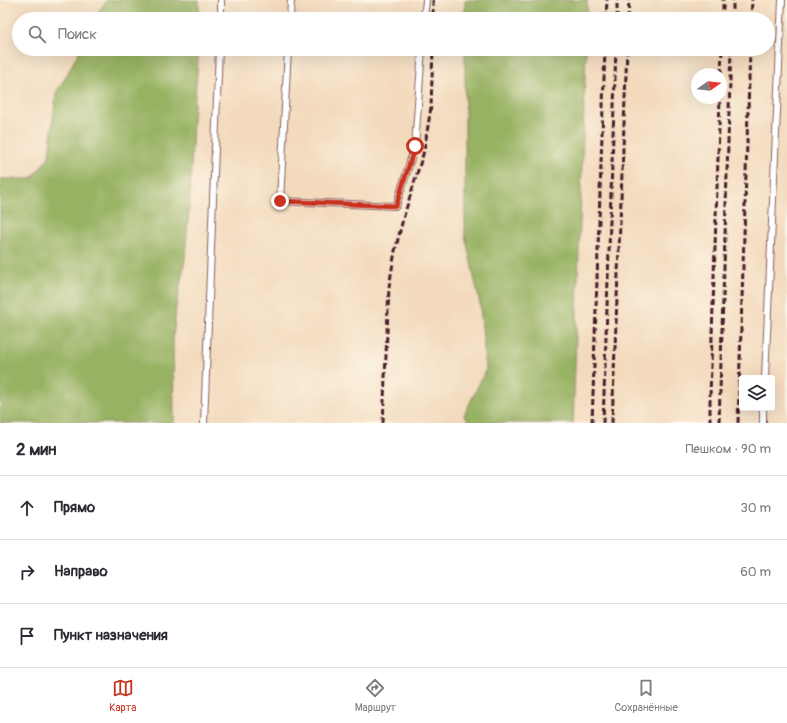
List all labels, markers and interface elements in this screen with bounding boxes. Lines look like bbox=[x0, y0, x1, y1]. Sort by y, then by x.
search box bbox=[12, 12, 775, 56]
icon: search bbox=[26, 23, 48, 45]
text: Поиск bbox=[58, 25, 97, 44]
north arrow bbox=[691, 68, 727, 104]
route start bbox=[406, 137, 424, 155]
route end bbox=[271, 192, 289, 210]
map controls bbox=[739, 375, 775, 411]
button: layers bbox=[739, 375, 775, 411]
text: 2 мин bbox=[16, 439, 56, 460]
text: Пешком · 90 m bbox=[686, 441, 771, 457]
icon: ahead bbox=[16, 497, 38, 519]
text: Прямо bbox=[54, 498, 95, 517]
text: 30 m bbox=[741, 500, 771, 516]
icon: right bbox=[16, 561, 38, 583]
text: Направо bbox=[54, 562, 108, 581]
text: 60 m bbox=[740, 564, 771, 580]
icon: arrive bbox=[16, 625, 38, 647]
text: Пункт назначения bbox=[54, 626, 168, 645]
tab: Карта bbox=[109, 677, 136, 714]
tab: Маршрут bbox=[355, 677, 396, 714]
tab: Сохранённые bbox=[614, 677, 678, 714]

